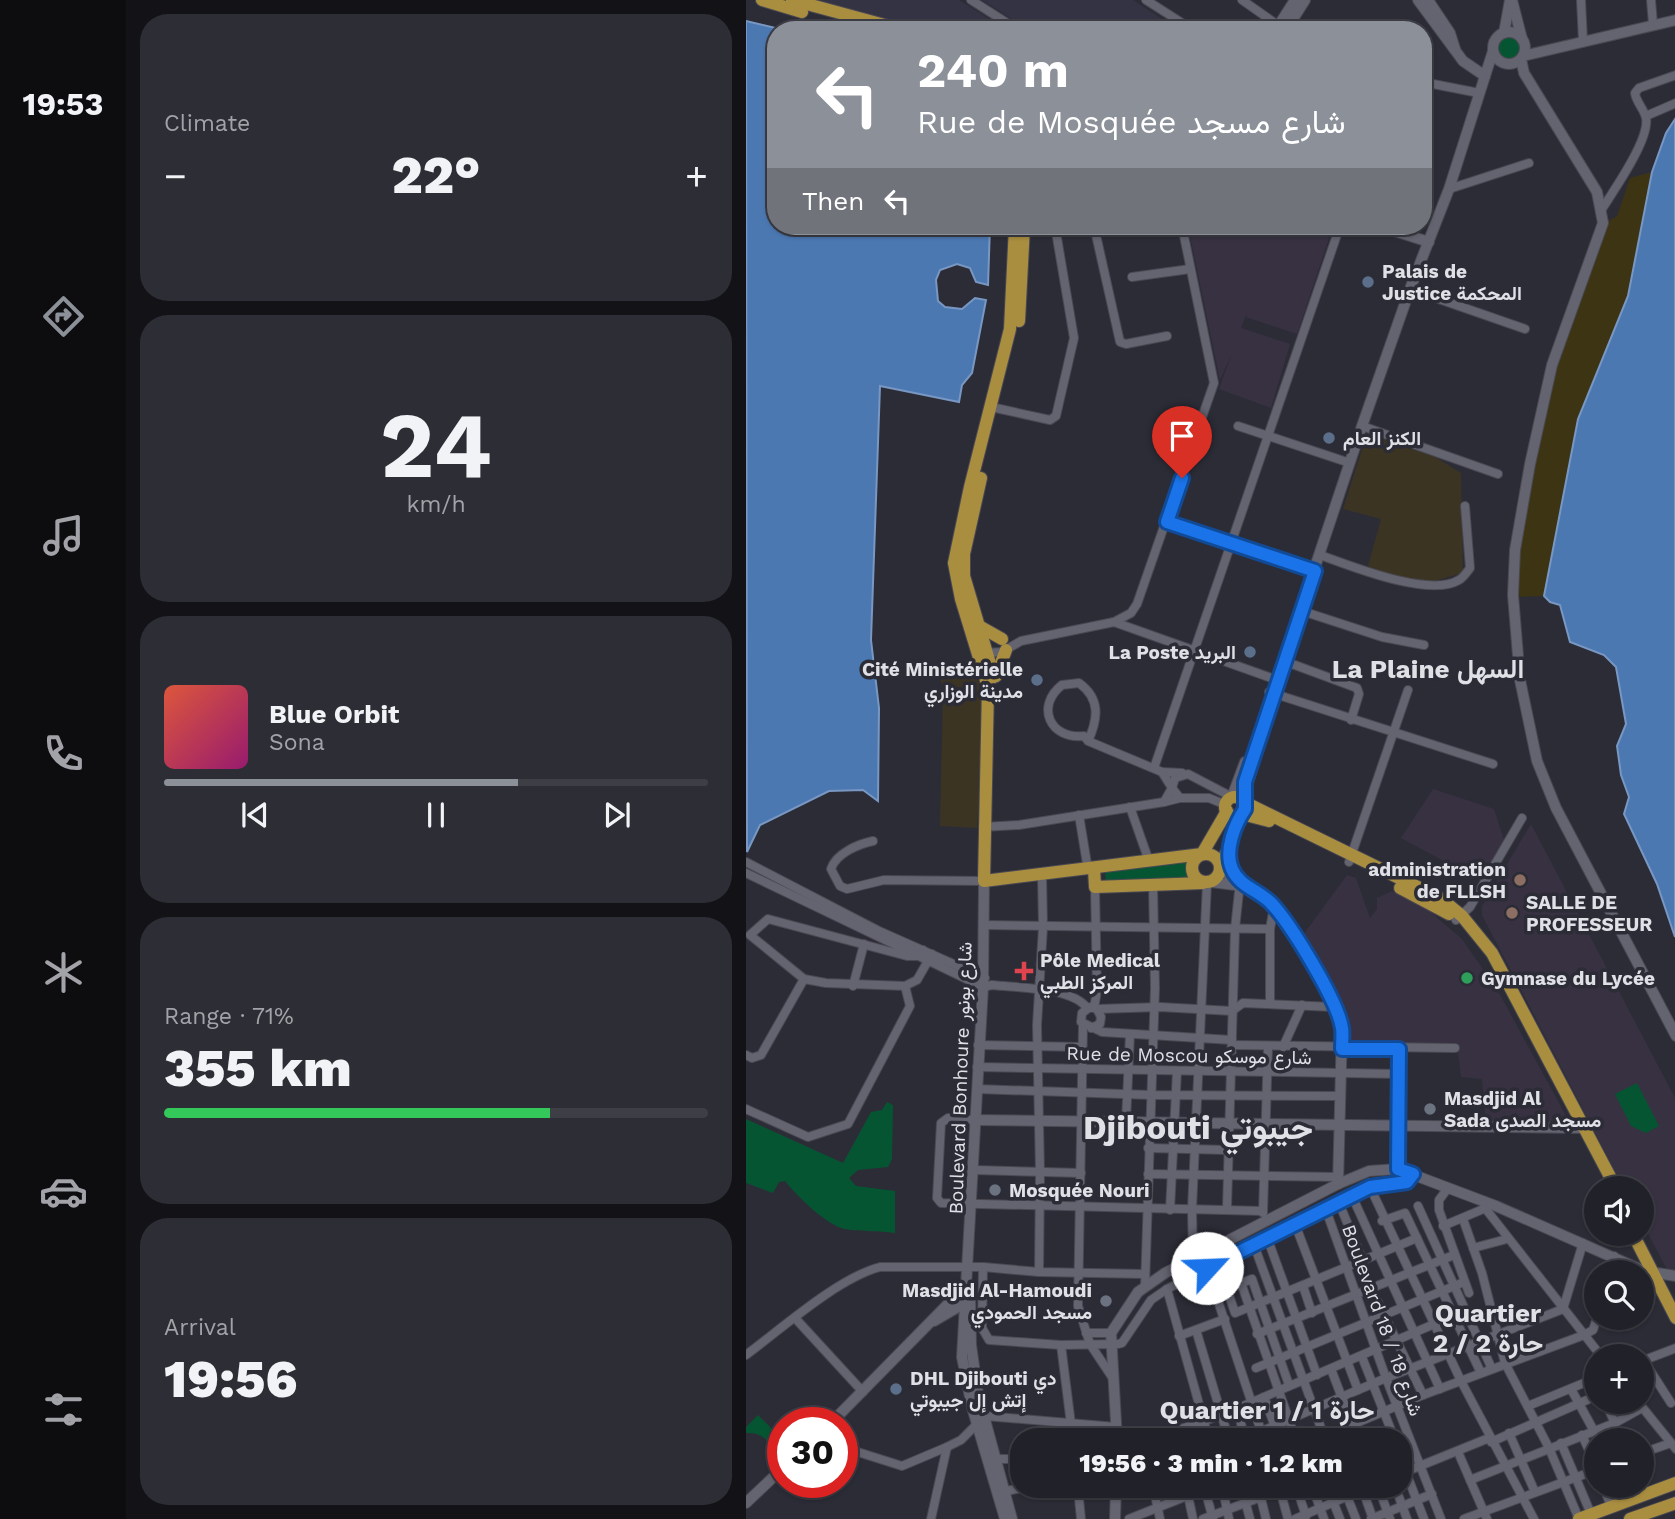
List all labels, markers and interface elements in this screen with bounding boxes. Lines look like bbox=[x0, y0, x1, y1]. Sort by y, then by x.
text: 240 m bbox=[917, 41, 1069, 99]
icon: left bbox=[802, 49, 893, 140]
text: 19:53 bbox=[23, 85, 103, 123]
text: Rue de Mosquée شارع مسجد bbox=[917, 103, 1345, 141]
text: Climate bbox=[164, 110, 250, 137]
text: 22° bbox=[392, 145, 480, 206]
text: − bbox=[164, 154, 187, 198]
text: + bbox=[685, 154, 708, 198]
icon: left bbox=[878, 182, 916, 220]
text: Then bbox=[802, 186, 864, 216]
place label: Palais de Justice المحكمة bbox=[1382, 260, 1522, 305]
marker: Palais de Justice المحكمة bbox=[1360, 274, 1376, 290]
icon: directions bbox=[39, 292, 88, 341]
text: 24 bbox=[380, 392, 492, 499]
pin bbox=[1152, 406, 1212, 478]
icon: arrive bbox=[1163, 417, 1201, 455]
place label: الكنز العام bbox=[1343, 427, 1421, 451]
marker: الكنز العام bbox=[1321, 430, 1337, 446]
text: km/h bbox=[406, 491, 466, 518]
icon: music bbox=[39, 511, 88, 560]
place label: La Poste البريد bbox=[1108, 641, 1236, 665]
marker: La Poste البريد bbox=[1242, 644, 1258, 660]
district label: La Plaine السهل bbox=[1332, 654, 1524, 685]
place label: Cité Ministérielle مدينة الوزاري bbox=[862, 658, 1023, 708]
marker: Cité Ministérielle مدينة الوزاري bbox=[1029, 672, 1045, 688]
text: Blue Orbit bbox=[269, 699, 399, 729]
icon: phone bbox=[39, 729, 88, 778]
text: Sona bbox=[269, 729, 325, 756]
icon: previous bbox=[236, 796, 274, 834]
icon: pause bbox=[417, 796, 455, 834]
icon: next bbox=[598, 796, 636, 834]
place label: administration de FLLSH bbox=[1368, 858, 1506, 903]
marker: administration de FLLSH bbox=[1512, 872, 1528, 888]
place label: SALLE DE PROFESSEUR bbox=[1526, 891, 1652, 936]
marker: SALLE DE PROFESSEUR bbox=[1504, 905, 1520, 921]
street label: Boulevard Bonhoure شارع بونور bbox=[944, 941, 978, 1215]
icon: climate bbox=[39, 948, 88, 997]
place label: Pôle Medical المركز الطبي bbox=[1040, 949, 1161, 999]
marker: Pôle Medical المركز الطبي bbox=[1014, 961, 1034, 981]
place label: Gymnase du Lycée bbox=[1481, 967, 1655, 990]
marker: Gymnase du Lycée bbox=[1459, 970, 1475, 986]
text: Range · 71% bbox=[164, 1003, 294, 1030]
text: 355 km bbox=[164, 1038, 352, 1099]
street label: Rue de Moscou شارع موسكو bbox=[1066, 1042, 1312, 1070]
place label: Masdjid Al Sada مسجد الصدى bbox=[1444, 1087, 1601, 1132]
marker: Masdjid Al Sada مسجد الصدى bbox=[1422, 1101, 1438, 1117]
district label: Djibouti جيبوتي bbox=[1083, 1108, 1313, 1155]
icon: car bbox=[39, 1167, 88, 1216]
map controls bbox=[1584, 1176, 1654, 1498]
button: sound bbox=[1584, 1176, 1654, 1246]
place label: Mosquée Nouri bbox=[1009, 1179, 1150, 1202]
marker: Mosquée Nouri bbox=[987, 1182, 1003, 1198]
street label: Boulevard 18 / شارع 18 bbox=[1336, 1221, 1428, 1419]
position arrow bbox=[1170, 1231, 1244, 1305]
button: search bbox=[1584, 1260, 1654, 1330]
place label: Masdjid Al-Hamoudi مسجد الحمودي bbox=[902, 1279, 1092, 1329]
marker: Masdjid Al-Hamoudi مسجد الحمودي bbox=[1098, 1293, 1114, 1309]
district label: Quartier 2 / حارة 2 bbox=[1433, 1298, 1543, 1359]
text: Arrival bbox=[164, 1314, 236, 1341]
button: + bbox=[1584, 1344, 1654, 1414]
text: 19:56 bbox=[164, 1349, 298, 1410]
place label: DHL Djibouti دي إتش إل جيبوتي bbox=[910, 1367, 1056, 1417]
marker: DHL Djibouti دي إتش إل جيبوتي bbox=[888, 1381, 904, 1397]
icon: filters bbox=[39, 1385, 88, 1434]
district label: Quartier 1 / حارة 1 bbox=[1160, 1395, 1374, 1426]
speed limit sign: 30 bbox=[767, 1407, 858, 1498]
button: − bbox=[1584, 1428, 1654, 1498]
text: 19:56 · 3 min · 1.2 km bbox=[1079, 1448, 1343, 1478]

